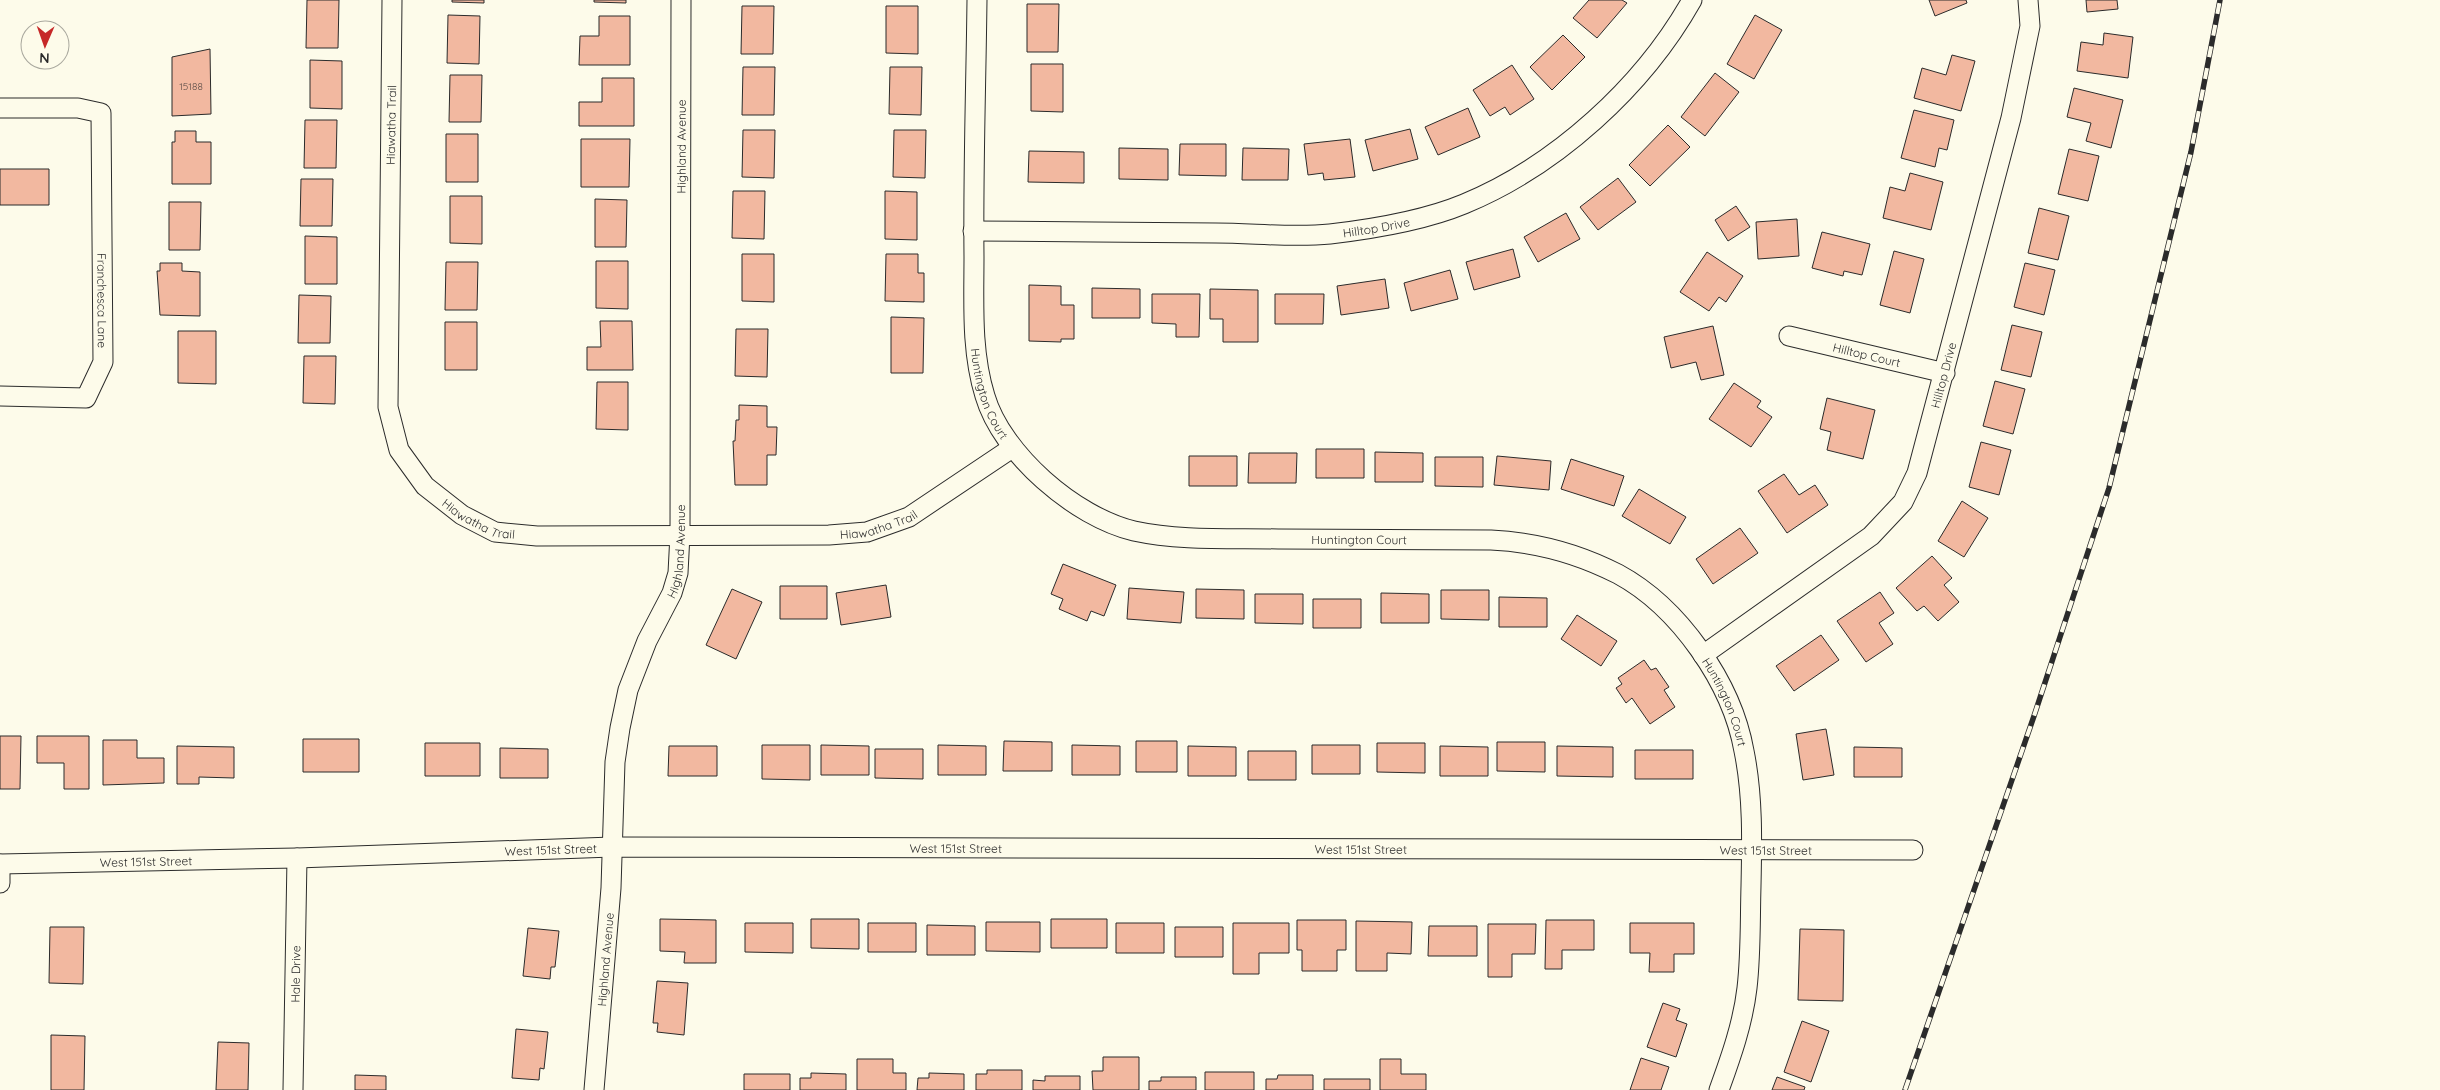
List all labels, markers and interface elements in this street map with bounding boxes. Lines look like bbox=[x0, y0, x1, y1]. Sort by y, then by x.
north arrow bbox=[20, 20, 70, 70]
text: N bbox=[39, 49, 50, 67]
house number: 15188 bbox=[179, 80, 203, 93]
street label: Hiawatha Trail bbox=[383, 85, 399, 165]
street label: Highland Avenue bbox=[673, 99, 688, 194]
street label: Hilltop Drive bbox=[1342, 214, 1411, 240]
street label: Franchesca Lane bbox=[95, 253, 110, 348]
street label: Hilltop Court bbox=[1831, 339, 1902, 370]
street label: Hilltop Drive bbox=[1927, 340, 1959, 410]
street label: Huntington Court bbox=[968, 347, 1012, 442]
street label: Hiawatha Trail bbox=[439, 495, 516, 541]
street label: Highland Avenue bbox=[663, 504, 688, 601]
street label: Hiawatha Trail bbox=[839, 506, 920, 542]
street label: Huntington Court bbox=[1311, 532, 1407, 547]
street label: Huntington Court bbox=[1699, 655, 1750, 748]
street label: West 151st Street bbox=[504, 840, 597, 858]
street label: West 151st Street bbox=[909, 840, 1002, 855]
street label: West 151st Street bbox=[1314, 841, 1407, 856]
street label: West 151st Street bbox=[1719, 842, 1812, 857]
street label: West 151st Street bbox=[100, 853, 192, 869]
street label: Highland Avenue bbox=[594, 912, 616, 1007]
street label: Hale Drive bbox=[287, 945, 303, 1003]

